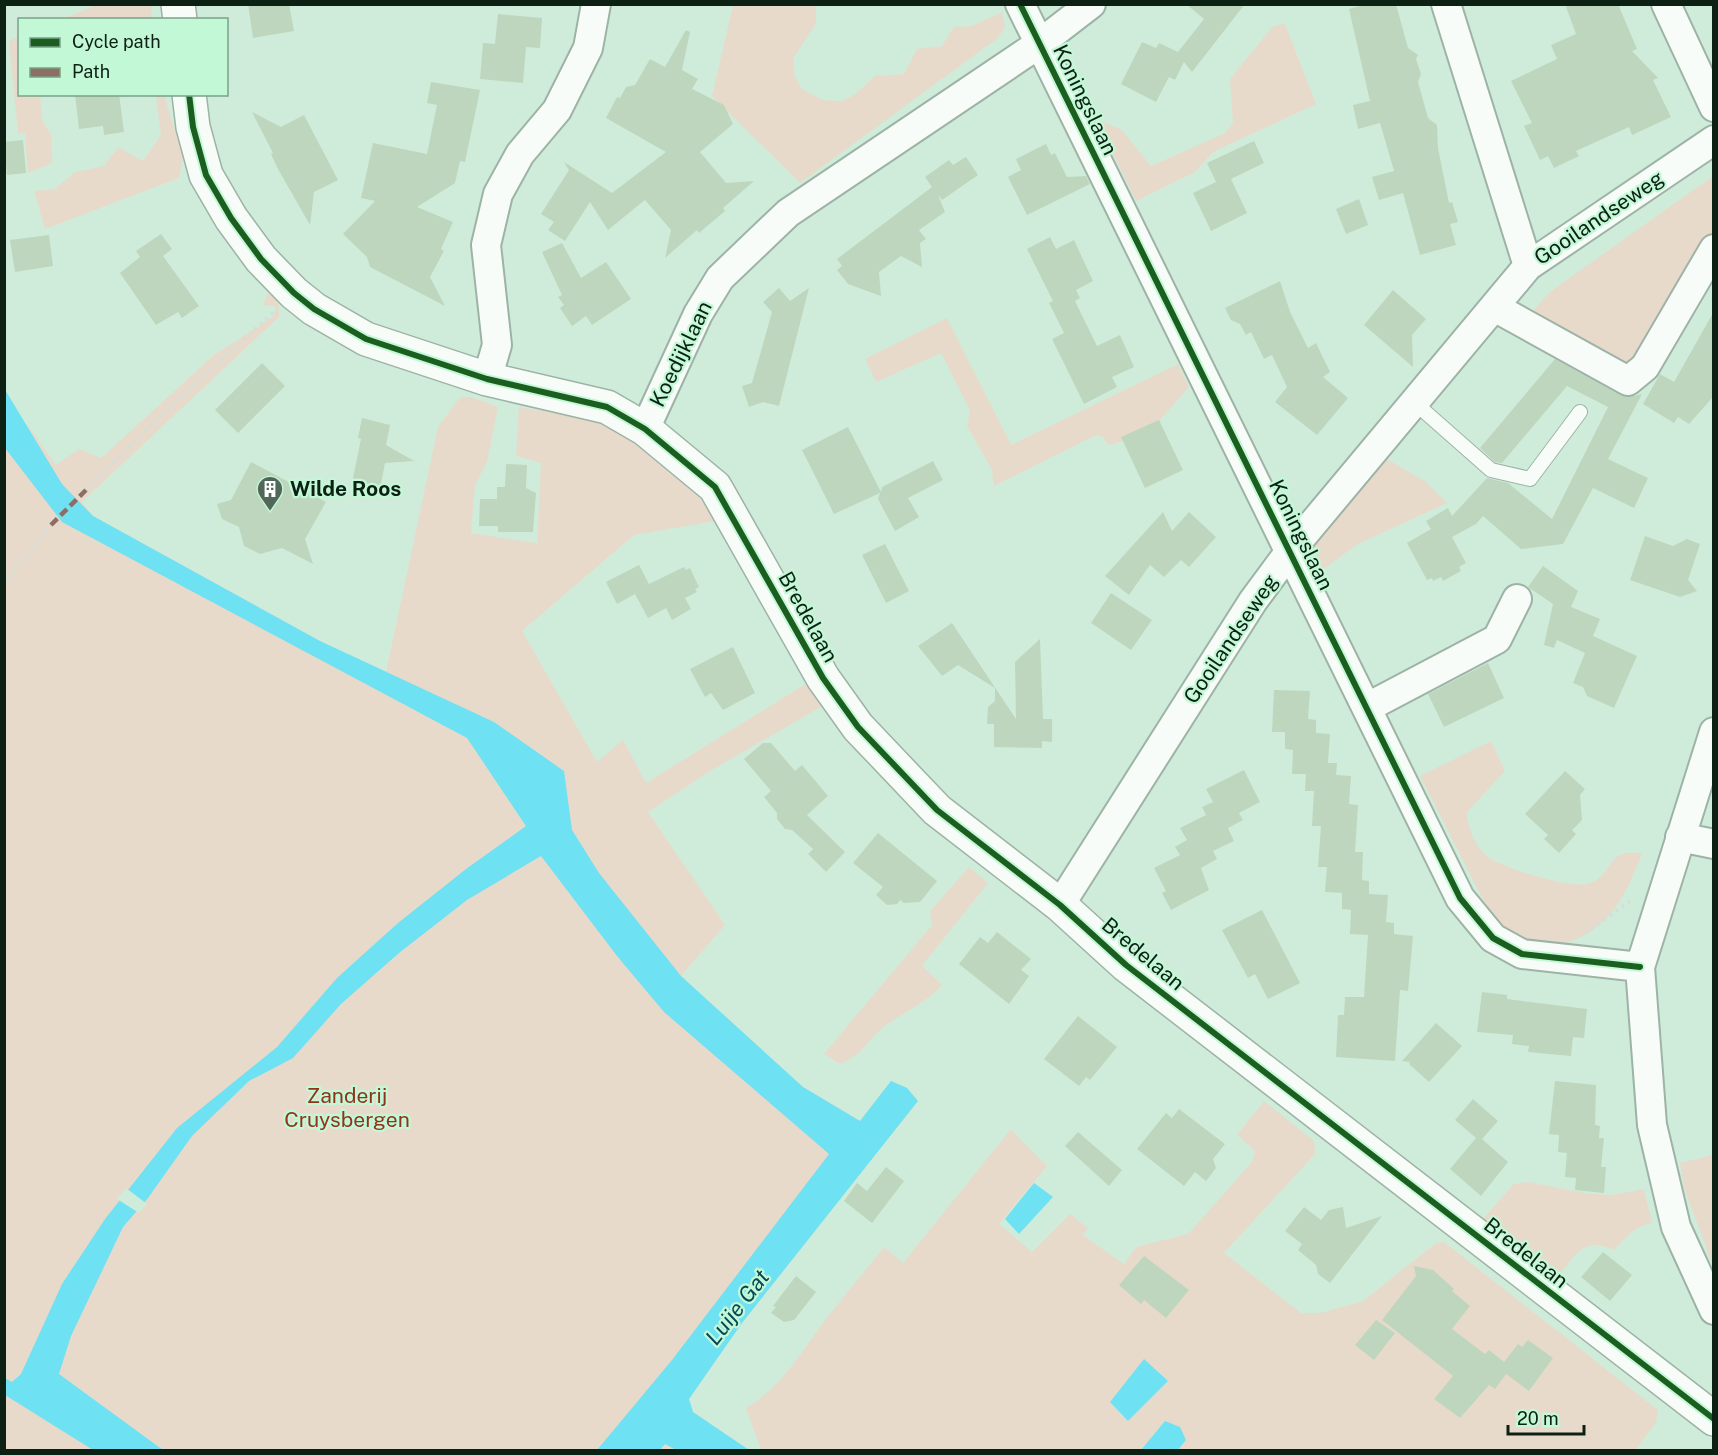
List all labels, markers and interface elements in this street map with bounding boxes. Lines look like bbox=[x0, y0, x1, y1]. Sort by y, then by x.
legend bbox=[18, 18, 228, 96]
text: Cycle path bbox=[72, 31, 161, 52]
street label: Koningslaan bbox=[1048, 40, 1123, 159]
text: Path bbox=[72, 61, 110, 82]
street label: Gooilandseweg bbox=[1529, 165, 1668, 270]
street label: Koedijklaan bbox=[644, 297, 717, 411]
building icon: Wilde Roos bbox=[255, 474, 285, 512]
street label: Koningslaan bbox=[1264, 475, 1339, 594]
place label: Wilde Roos bbox=[290, 476, 401, 501]
street label: Bredelaan bbox=[773, 567, 844, 667]
street label: Gooilandseweg bbox=[1178, 569, 1283, 708]
street label: Bredelaan bbox=[1097, 912, 1190, 995]
park label: Zanderij Cruysbergen bbox=[284, 1083, 410, 1132]
street label: Bredelaan bbox=[1479, 1212, 1573, 1293]
water label: Luije Gat bbox=[700, 1264, 775, 1350]
scale bar bbox=[1508, 1398, 1584, 1436]
text: 20 m bbox=[1517, 1408, 1559, 1429]

